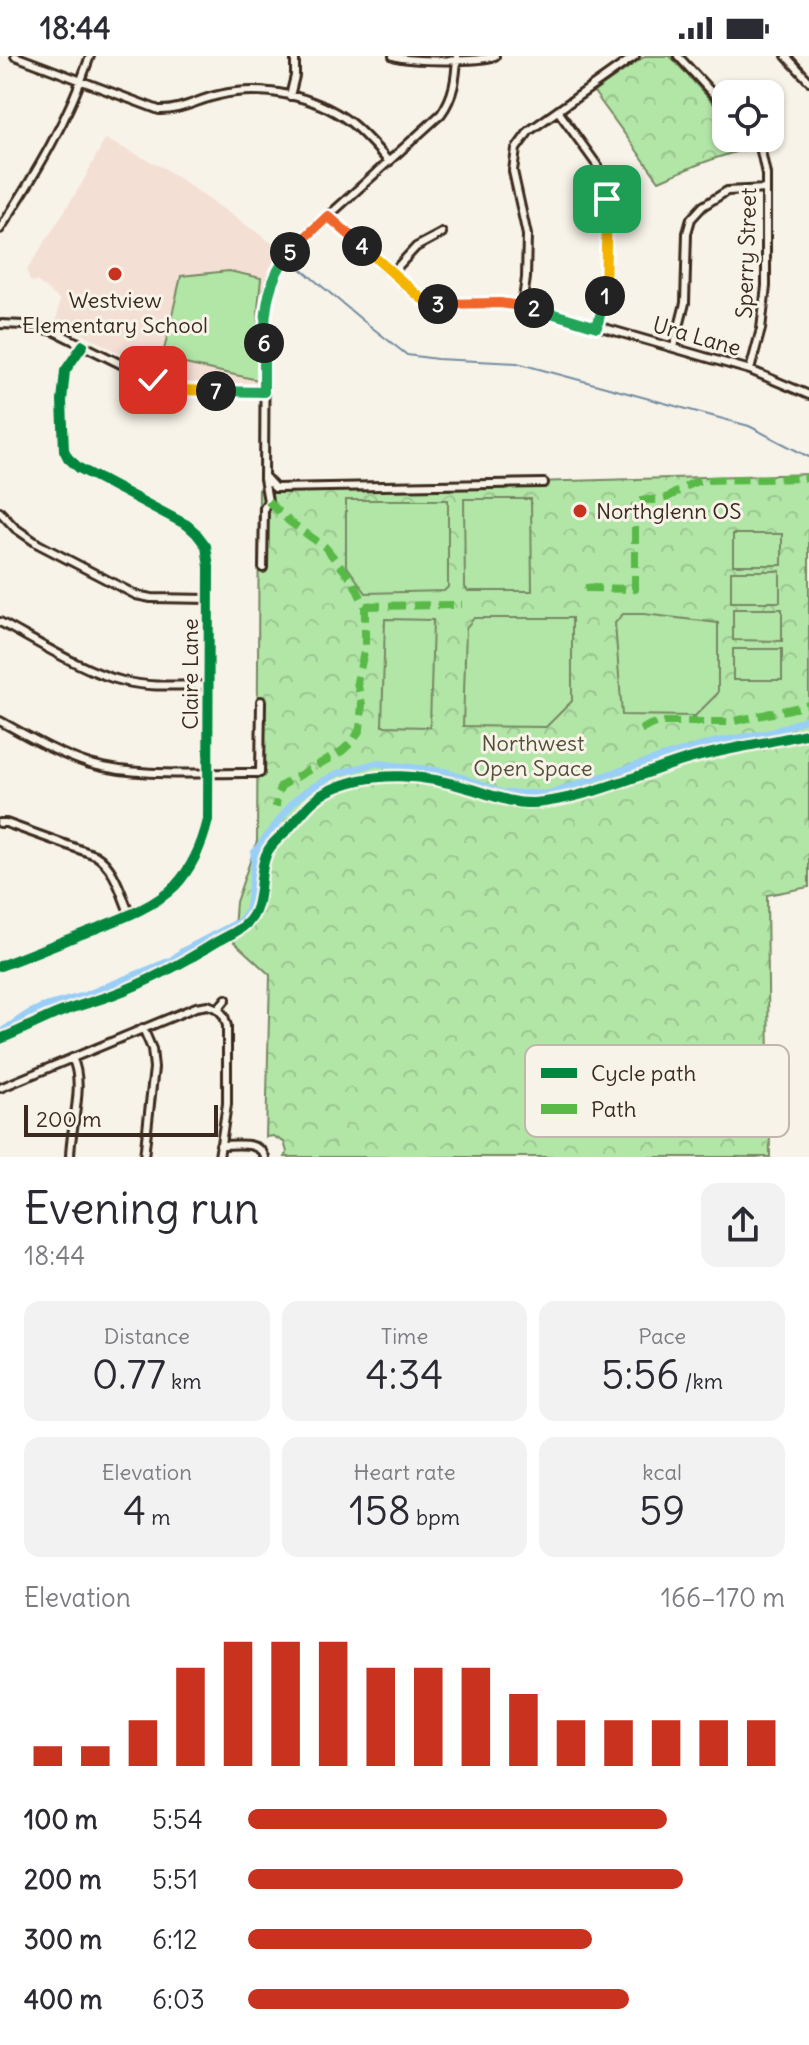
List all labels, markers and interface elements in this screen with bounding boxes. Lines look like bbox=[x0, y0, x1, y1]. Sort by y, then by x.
text: 18:44 bbox=[40, 9, 111, 47]
map controls bbox=[712, 80, 784, 152]
button: locate bbox=[712, 80, 784, 152]
pin bbox=[573, 165, 641, 233]
icon: arrive bbox=[585, 177, 629, 221]
street label: Sperry Street bbox=[730, 187, 762, 319]
pin: 4 bbox=[342, 226, 382, 266]
pin: 5 bbox=[270, 232, 310, 272]
text: 4 bbox=[356, 232, 368, 260]
text: 5 bbox=[284, 238, 296, 266]
marker: Westview Elementary School bbox=[106, 265, 124, 283]
pin: 1 bbox=[585, 276, 625, 316]
text: 1 bbox=[601, 282, 609, 310]
pin: 3 bbox=[418, 284, 458, 324]
place label: Westview Elementary School bbox=[22, 286, 208, 339]
pin: 2 bbox=[514, 288, 554, 328]
text: 3 bbox=[432, 290, 444, 318]
text: 2 bbox=[528, 294, 540, 322]
street label: Ura Lane bbox=[650, 310, 744, 362]
pin: 6 bbox=[244, 323, 284, 363]
text: 6 bbox=[258, 329, 270, 357]
pin bbox=[119, 346, 187, 414]
icon: check bbox=[131, 358, 175, 402]
pin: 7 bbox=[196, 371, 236, 411]
text: 7 bbox=[211, 377, 221, 405]
place label: Northglenn OS bbox=[596, 497, 742, 525]
marker: Northglenn OS bbox=[571, 502, 589, 520]
street label: Claire Lane bbox=[176, 618, 204, 730]
park label: Northwest Open Space bbox=[473, 729, 593, 782]
legend bbox=[525, 1045, 789, 1137]
text: Cycle path bbox=[591, 1059, 696, 1087]
text: Path bbox=[591, 1095, 636, 1123]
scale bar bbox=[24, 1101, 218, 1137]
text: 200 m bbox=[36, 1105, 102, 1133]
text: Evening run bbox=[24, 1181, 259, 1236]
button: share bbox=[701, 1183, 785, 1267]
text: 18:44 bbox=[24, 1239, 85, 1272]
text: Distance bbox=[104, 1322, 190, 1350]
text: Time bbox=[381, 1322, 428, 1350]
text: Pace bbox=[638, 1322, 686, 1350]
text: 0.77 bbox=[92, 1350, 166, 1400]
text: 4:34 bbox=[365, 1350, 443, 1400]
text: 5:56 bbox=[601, 1350, 679, 1400]
text: km bbox=[166, 1367, 202, 1395]
text: /km bbox=[679, 1367, 723, 1395]
text: Elevation bbox=[102, 1458, 192, 1486]
text: Heart rate bbox=[353, 1458, 456, 1486]
text: kcal bbox=[642, 1458, 682, 1486]
text: 4 bbox=[123, 1486, 146, 1536]
text: 158 bbox=[349, 1486, 411, 1536]
text: 59 bbox=[639, 1486, 685, 1536]
text: m bbox=[146, 1503, 171, 1531]
text: bpm bbox=[411, 1503, 460, 1531]
text: Elevation bbox=[24, 1581, 131, 1614]
text: 166–170 m bbox=[661, 1581, 785, 1614]
text: 100 m bbox=[24, 1803, 98, 1836]
text: 5:54 bbox=[152, 1803, 203, 1836]
text: 200 m bbox=[24, 1863, 101, 1896]
text: 5:51 bbox=[152, 1863, 198, 1896]
text: 300 m bbox=[24, 1923, 102, 1956]
text: 6:12 bbox=[152, 1923, 197, 1956]
text: 400 m bbox=[24, 1983, 102, 2016]
text: 6:03 bbox=[152, 1983, 205, 2016]

